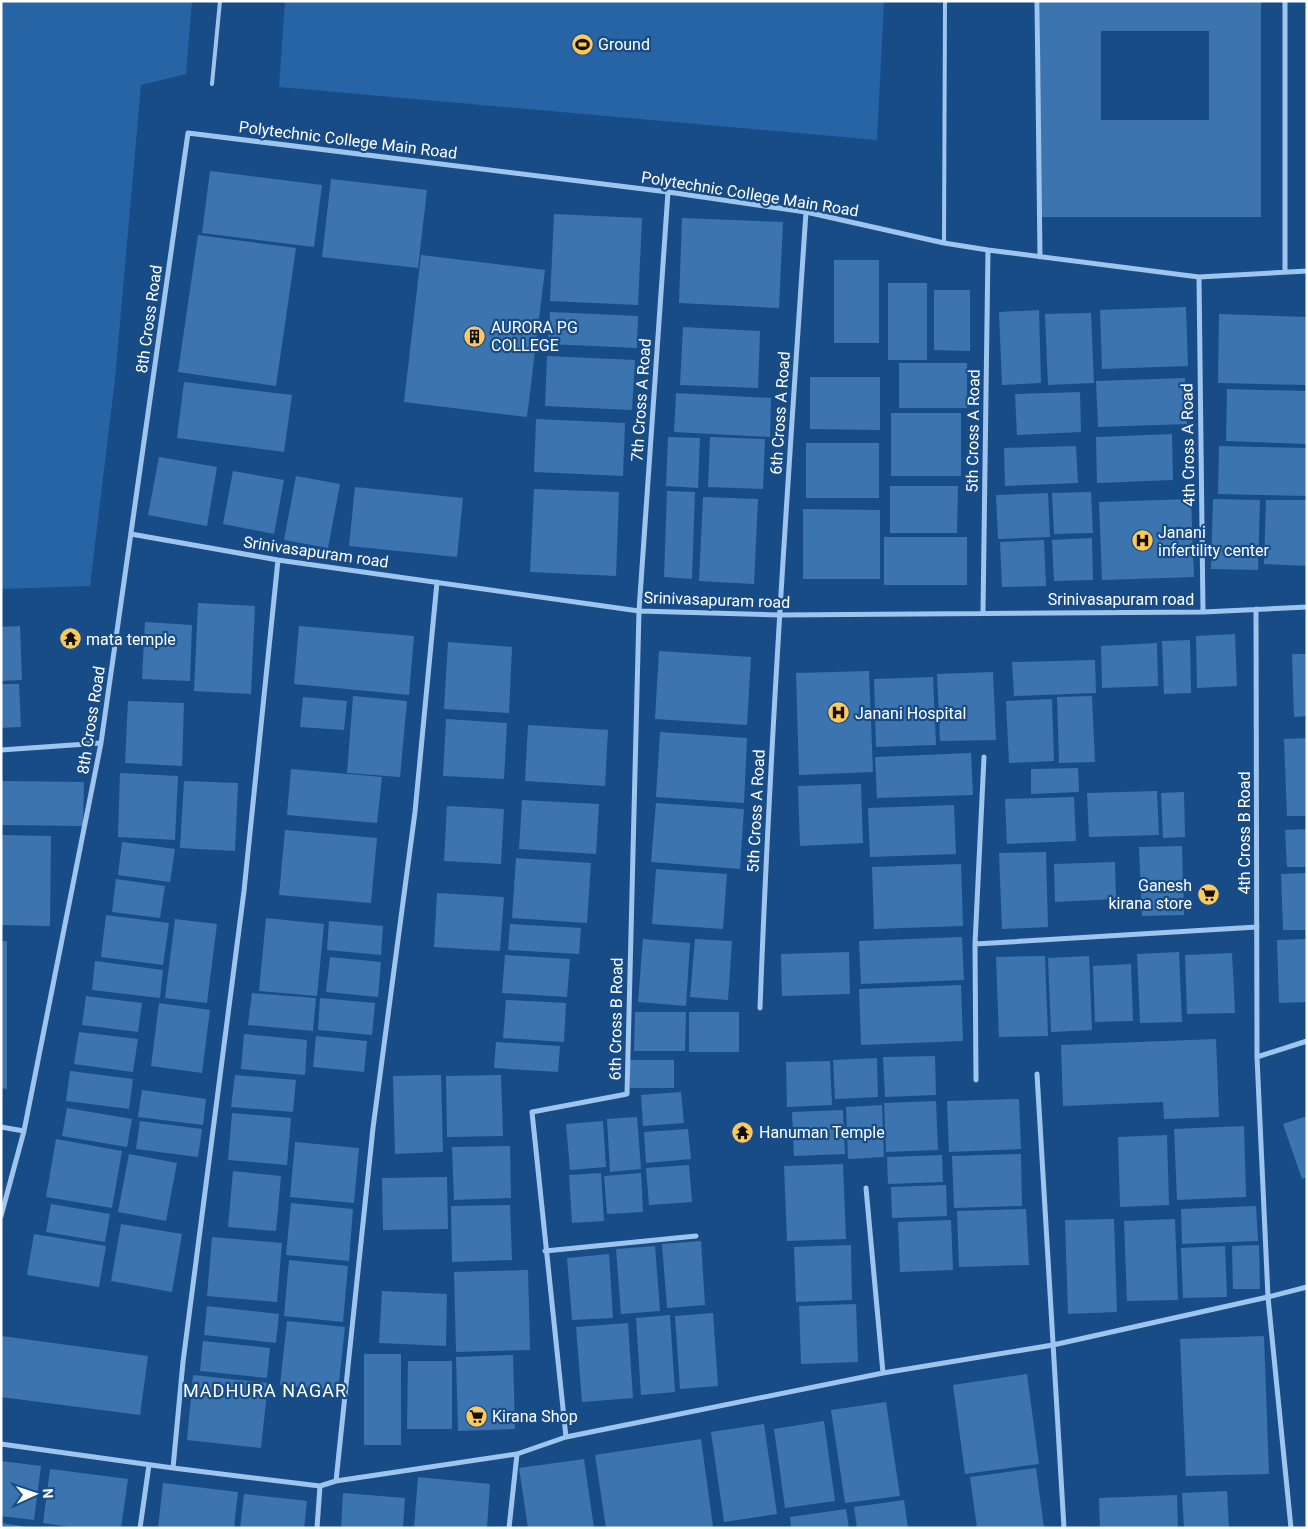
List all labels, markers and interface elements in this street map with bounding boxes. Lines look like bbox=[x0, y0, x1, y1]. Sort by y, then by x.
sports icon: Ground bbox=[570, 32, 594, 56]
place label: Ground bbox=[598, 35, 650, 54]
street label: Polytechnic College Main Road bbox=[238, 117, 458, 163]
street label: Polytechnic College Main Road bbox=[640, 167, 860, 221]
street label: 8th Cross Road bbox=[132, 264, 166, 374]
place label: AURORA PG COLLEGE bbox=[491, 318, 578, 355]
building icon: AURORA PG COLLEGE bbox=[463, 324, 487, 348]
street label: 7th Cross A Road bbox=[627, 338, 655, 462]
street label: 6th Cross A Road bbox=[766, 351, 794, 475]
street label: 5th Cross A Road bbox=[962, 369, 984, 493]
street label: 4th Cross A Road bbox=[1177, 383, 1199, 507]
place label: Janani infertility center bbox=[1158, 523, 1269, 560]
hospital icon: Janani infertility center bbox=[1130, 529, 1154, 553]
street label: Srinivasapuram road bbox=[242, 532, 390, 572]
street label: Srinivasapuram road bbox=[643, 588, 791, 612]
street label: Srinivasapuram road bbox=[1048, 590, 1194, 609]
temple icon: mata temple bbox=[58, 627, 82, 651]
place label: mata temple bbox=[86, 630, 176, 649]
street label: 8th Cross Road bbox=[73, 665, 109, 775]
hospital icon: Janani Hospital bbox=[827, 701, 851, 725]
place label: Janani Hospital bbox=[855, 704, 966, 723]
street label: 5th Cross A Road bbox=[743, 749, 769, 873]
street label: 4th Cross B Road bbox=[1235, 772, 1254, 894]
place label: Ganesh kirana store bbox=[1108, 876, 1192, 913]
supermarket icon: Ganesh kirana store bbox=[1196, 882, 1220, 906]
street label: 6th Cross B Road bbox=[605, 957, 627, 1081]
temple icon: Hanuman Temple bbox=[731, 1120, 755, 1144]
place label: Hanuman Temple bbox=[759, 1123, 885, 1142]
district label: MADHURA NAGAR bbox=[183, 1380, 347, 1401]
supermarket icon: Kirana Shop bbox=[464, 1404, 488, 1428]
place label: Kirana Shop bbox=[492, 1407, 578, 1426]
north arrow bbox=[10, 1469, 60, 1519]
text: N bbox=[40, 1488, 56, 1499]

